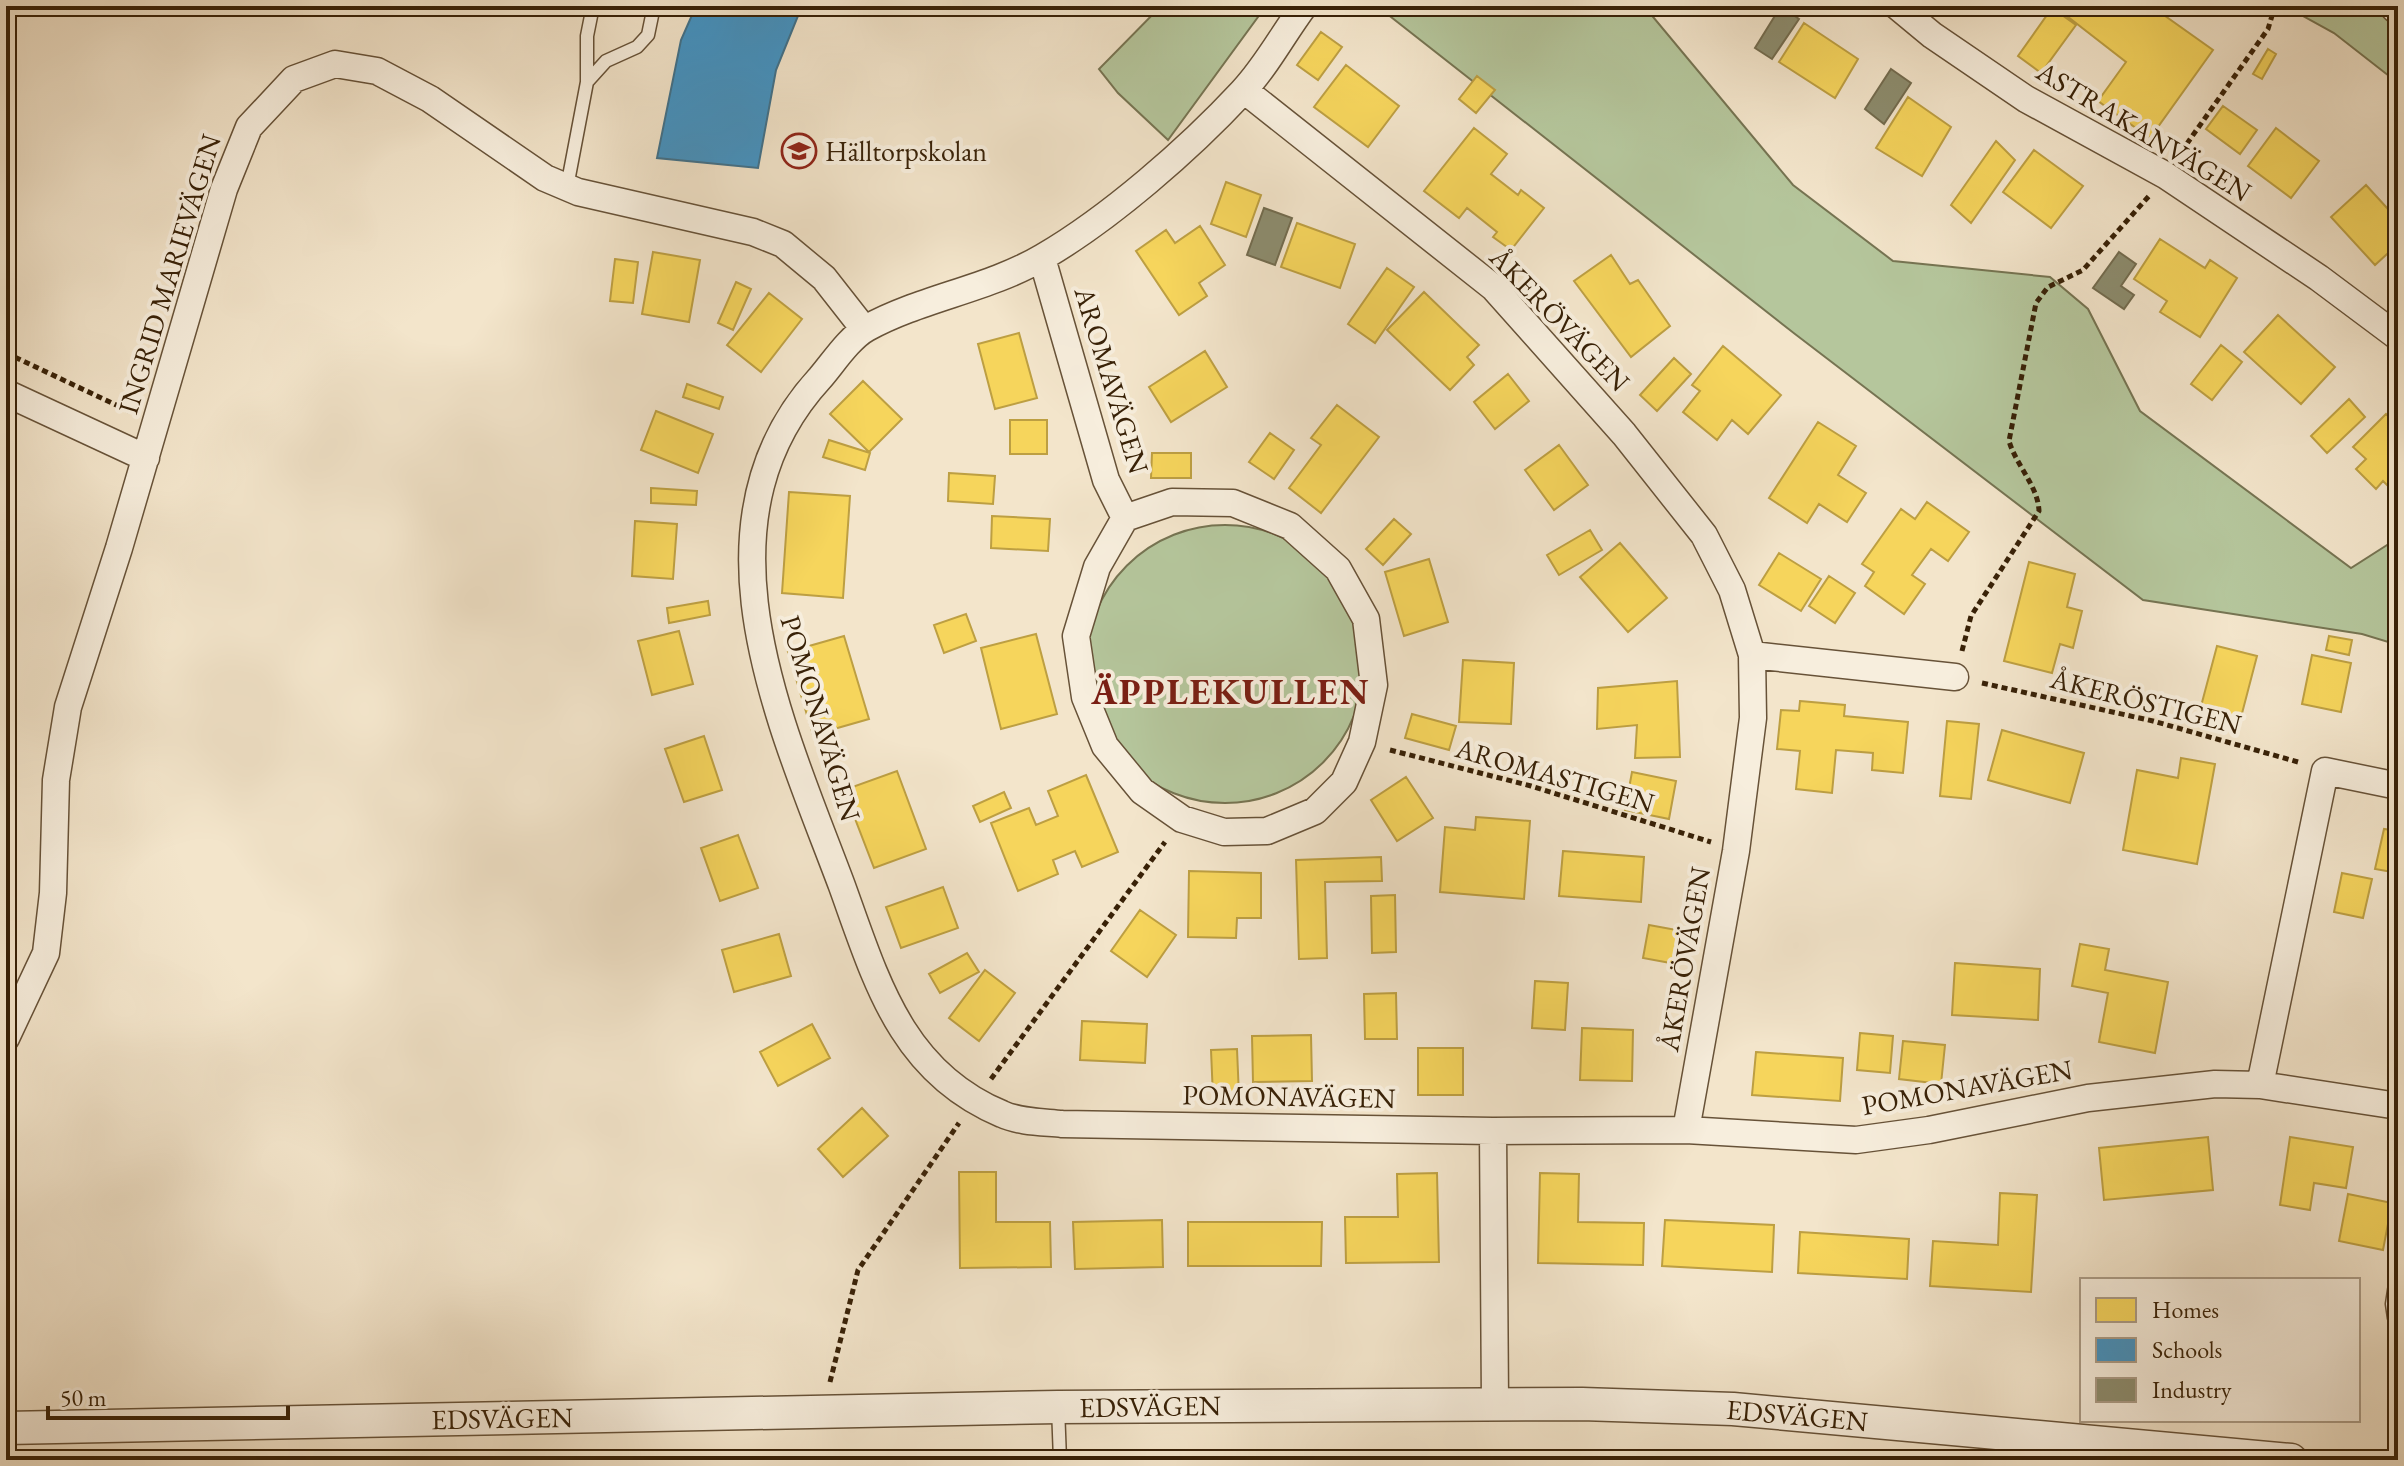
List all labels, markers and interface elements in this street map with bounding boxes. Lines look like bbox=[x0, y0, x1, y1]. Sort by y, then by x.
street label: ASTRAKANVÄGEN bbox=[2029, 52, 2258, 209]
street label: INGRID MARIEVÄGEN bbox=[109, 130, 229, 418]
school or university icon: Hälltorpskolan bbox=[780, 132, 818, 170]
place label: Hälltorpskolan bbox=[825, 133, 987, 169]
street label: ÅKERÖVÄGEN bbox=[1482, 239, 1638, 399]
street label: AROMAVÄGEN bbox=[1066, 281, 1157, 478]
street label: POMONAVÄGEN bbox=[773, 611, 869, 825]
street label: ÅKERÖSTIGEN bbox=[2046, 660, 2245, 742]
district label: ÄPPLEKULLEN bbox=[1090, 668, 1371, 715]
street label: AROMASTIGEN bbox=[1451, 729, 1658, 821]
street label: ÅKERÖVÄGEN bbox=[1650, 864, 1718, 1055]
street label: POMONAVÄGEN bbox=[1859, 1051, 2075, 1123]
street label: POMONAVÄGEN bbox=[1182, 1076, 1396, 1116]
legend bbox=[2080, 1278, 2360, 1422]
text: Homes bbox=[2152, 1294, 2219, 1325]
text: Schools bbox=[2152, 1334, 2222, 1365]
scale bar bbox=[48, 1370, 288, 1420]
text: Industry bbox=[2152, 1374, 2232, 1405]
text: 50 m bbox=[60, 1382, 107, 1413]
street label: EDSVÄGEN bbox=[1079, 1387, 1221, 1425]
street label: EDSVÄGEN bbox=[1725, 1391, 1869, 1439]
street label: EDSVÄGEN bbox=[431, 1399, 573, 1437]

